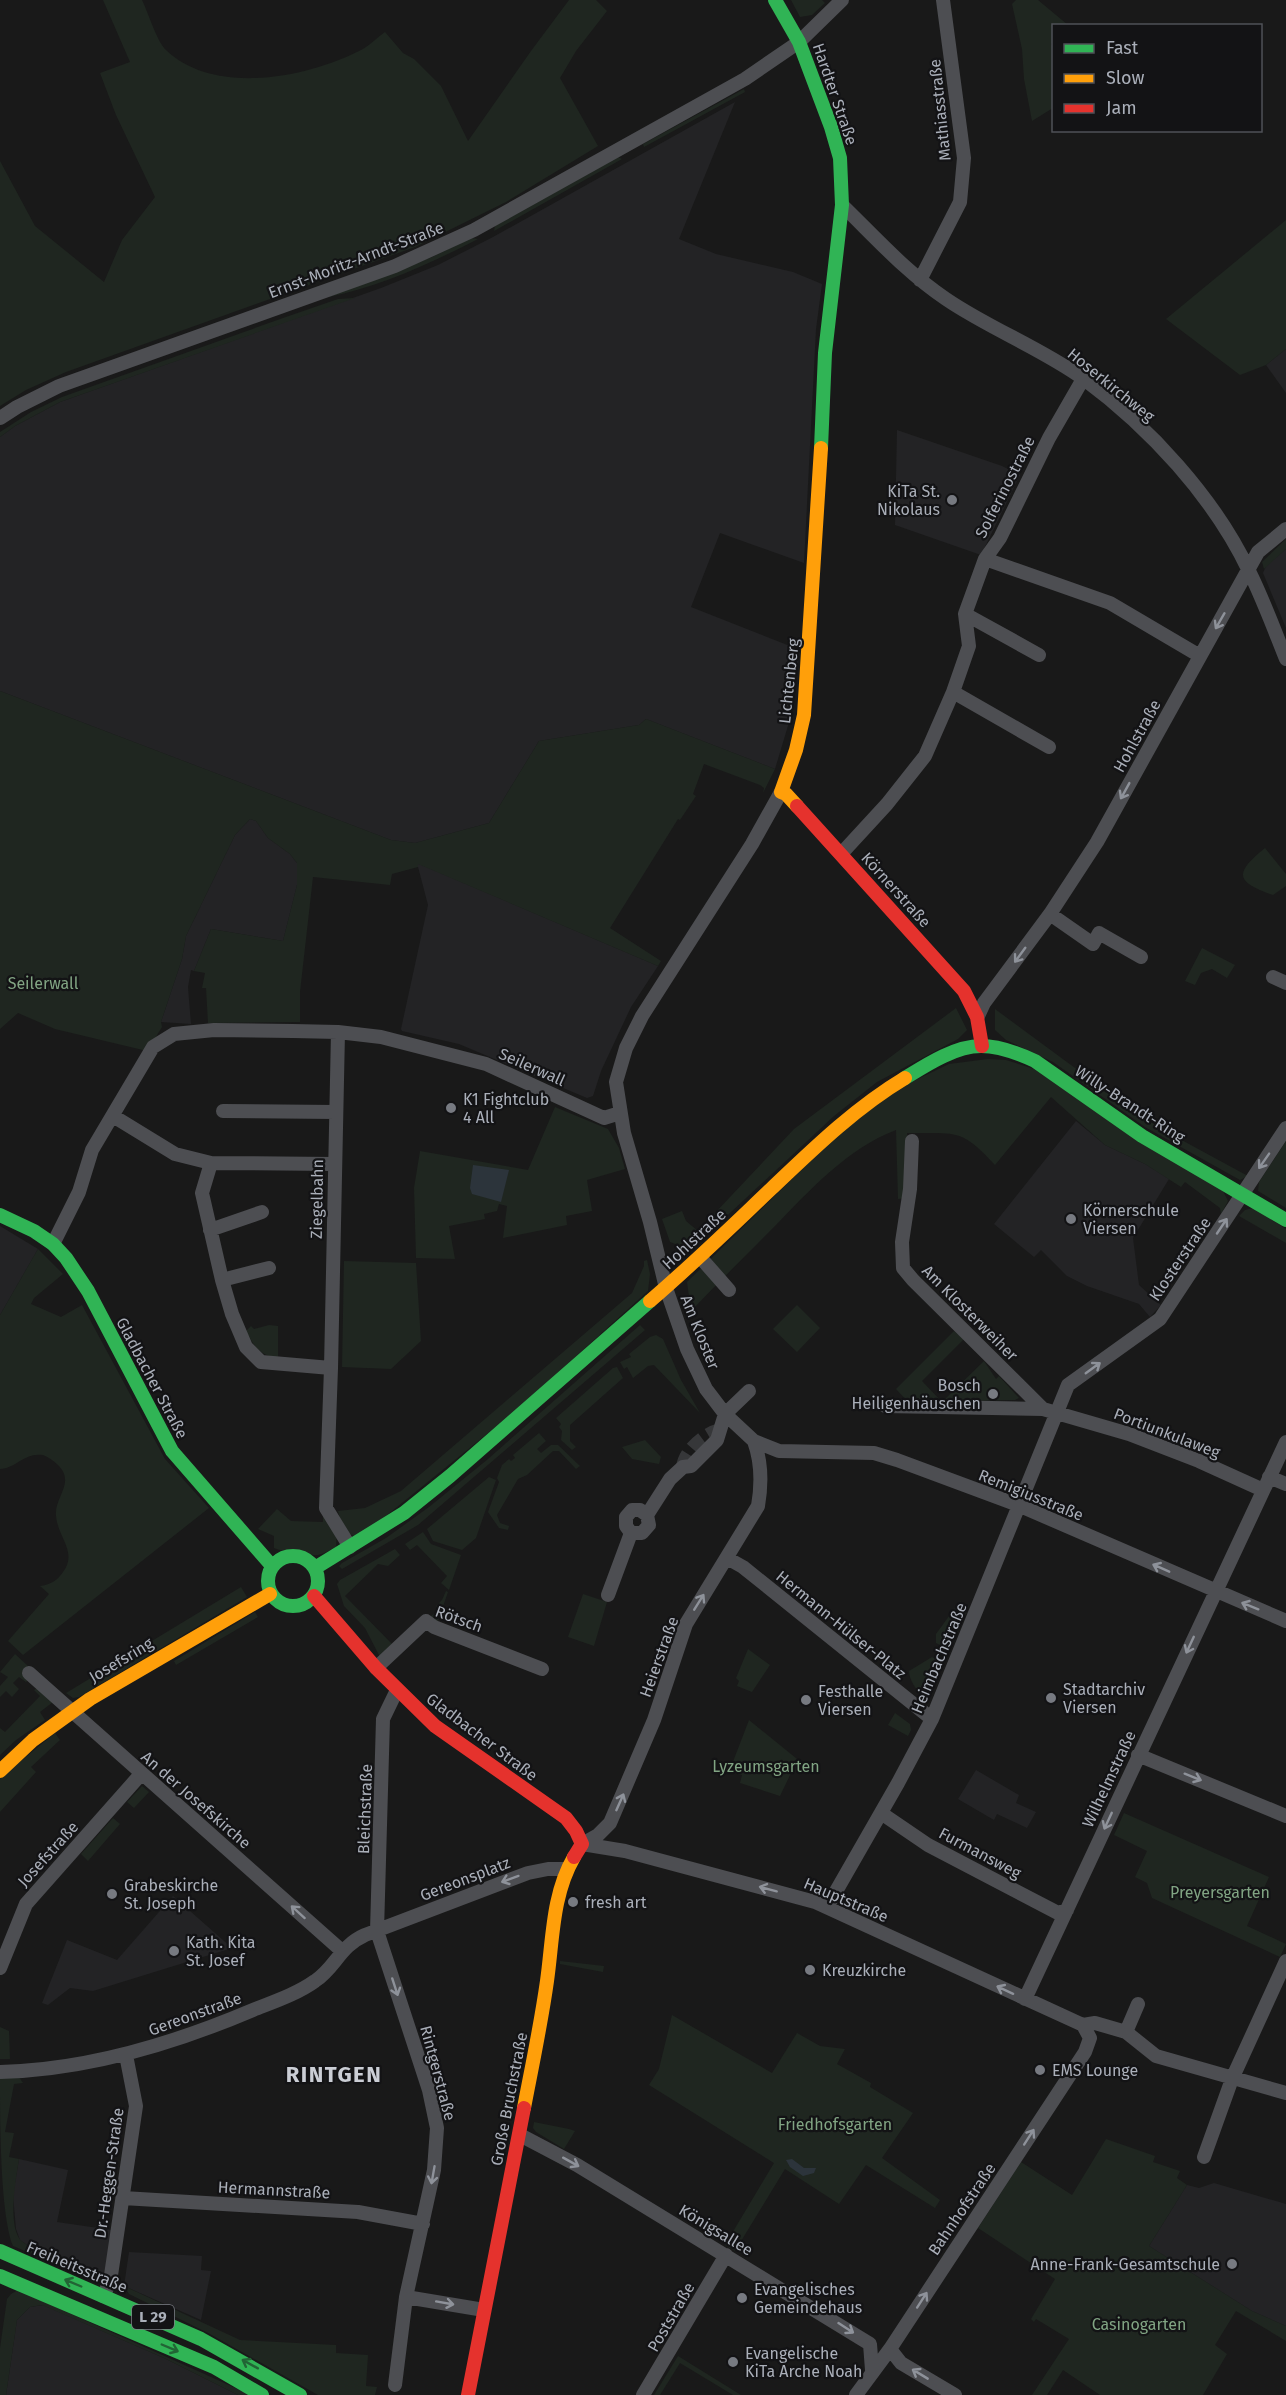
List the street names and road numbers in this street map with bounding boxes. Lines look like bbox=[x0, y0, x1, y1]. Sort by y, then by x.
street label: Hardter Straße bbox=[809, 41, 861, 147]
street label: Mathiasstraße bbox=[925, 58, 955, 162]
street label: Ernst-Moritz-Arndt-Straße bbox=[266, 218, 446, 302]
street label: Hoserkirchweg bbox=[1064, 344, 1159, 426]
street label: Solferinostraße bbox=[971, 433, 1039, 541]
street label: Lichtenberg bbox=[775, 637, 803, 725]
street label: Hohlstraße bbox=[1109, 696, 1165, 776]
street label: Körnerstraße bbox=[857, 849, 935, 931]
street label: Seilerwall bbox=[496, 1044, 568, 1090]
street label: Willy-Brandt-Ring bbox=[1071, 1061, 1189, 1147]
street label: Ziegelbahn bbox=[307, 1159, 327, 1239]
street label: Hohlstraße bbox=[658, 1205, 730, 1273]
street label: Klosterstraße bbox=[1145, 1214, 1215, 1304]
street label: Am Klosterweiher bbox=[918, 1261, 1022, 1365]
street label: Am Kloster bbox=[677, 1292, 724, 1373]
street label: Gladbacher Straße bbox=[112, 1314, 192, 1442]
street label: Portiunkulaweg bbox=[1111, 1404, 1224, 1462]
street label: Remigiusstraße bbox=[976, 1465, 1086, 1525]
street label: Hermann-Hülser-Platz bbox=[772, 1567, 910, 1683]
street label: Heimbachstraße bbox=[907, 1600, 971, 1716]
street label: Rötsch bbox=[433, 1602, 485, 1636]
street label: Heierstraße bbox=[636, 1614, 682, 1700]
street label: Josefsring bbox=[85, 1633, 157, 1687]
street label: Gladbacher Straße bbox=[423, 1689, 541, 1785]
street label: Wilhelmstraße bbox=[1078, 1728, 1140, 1830]
street label: An der Josefskirche bbox=[137, 1747, 255, 1853]
street label: Bleichstraße bbox=[354, 1764, 376, 1854]
street label: Josefstraße bbox=[14, 1817, 82, 1891]
street label: Furmansweg bbox=[936, 1823, 1025, 1883]
street label: Gereonsplatz bbox=[417, 1853, 513, 1905]
street label: Hauptstraße bbox=[801, 1874, 891, 1926]
street label: Gereonstraße bbox=[146, 1988, 244, 2040]
street label: Rintgerstraße bbox=[416, 2023, 460, 2123]
street label: Große Bruchstraße bbox=[487, 2031, 531, 2167]
street label: Dr.-Heggen-Straße bbox=[90, 2107, 128, 2239]
street label: Bahnhofstraße bbox=[924, 2159, 1000, 2259]
street label: Hermannstraße bbox=[217, 2178, 331, 2202]
street label: Königsallee bbox=[675, 2200, 757, 2260]
street label: Freiheitsstraße bbox=[24, 2237, 130, 2297]
street label: Poststraße bbox=[643, 2279, 699, 2355]
road number: L 29 bbox=[132, 2305, 174, 2329]

